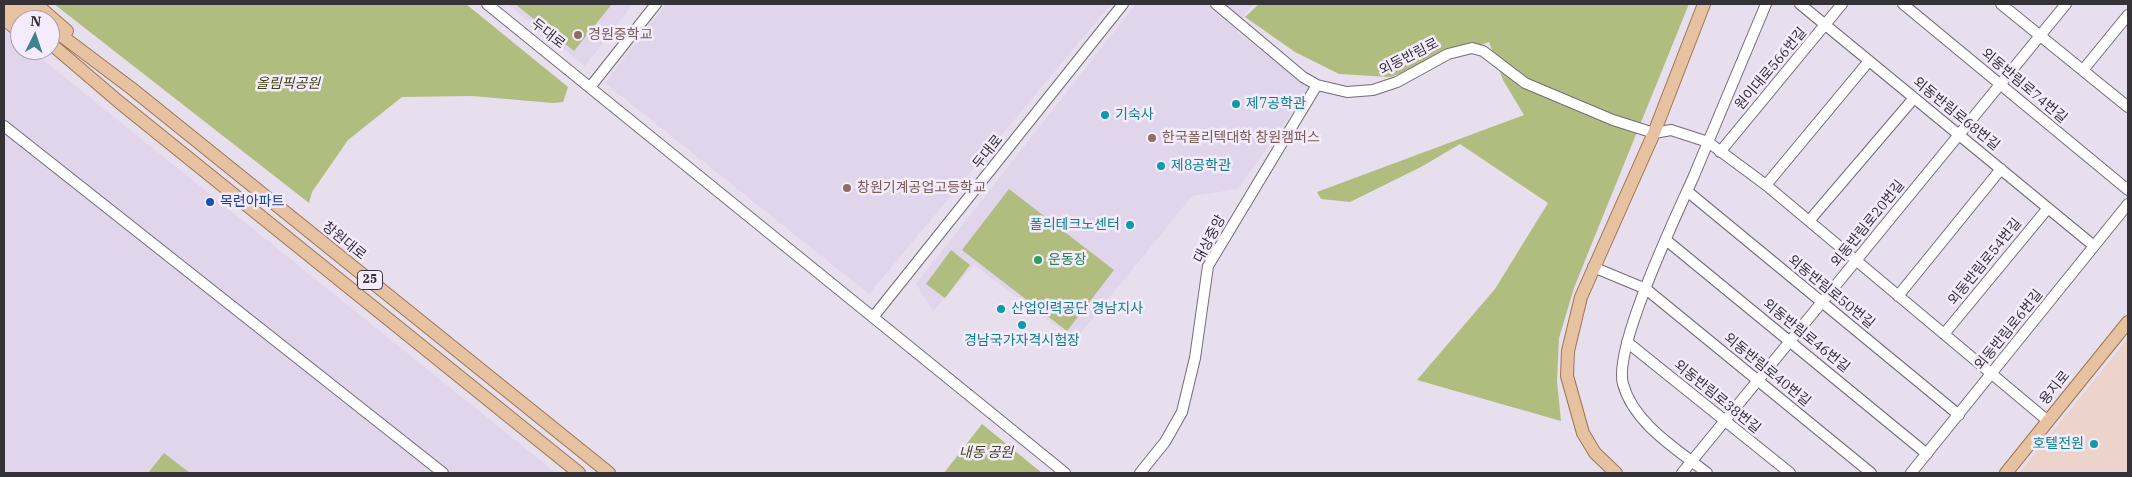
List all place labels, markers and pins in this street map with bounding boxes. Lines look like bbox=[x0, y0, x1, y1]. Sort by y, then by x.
place label: 경원중학교 bbox=[588, 27, 652, 43]
marker: 경원중학교 bbox=[572, 29, 584, 41]
place label: 제7공학관 bbox=[1246, 96, 1306, 112]
marker: 제7공학관 bbox=[1230, 98, 1242, 110]
place label: 기숙사 bbox=[1115, 107, 1154, 123]
marker: 기숙사 bbox=[1099, 109, 1111, 121]
place label: 한국폴리텍대학 창원캠퍼스 bbox=[1162, 130, 1320, 146]
marker: 한국폴리텍대학 창원캠퍼스 bbox=[1146, 132, 1158, 144]
place label: 제8공학관 bbox=[1171, 158, 1231, 174]
marker: 제8공학관 bbox=[1155, 160, 1167, 172]
place label: 창원기계공업고등학교 bbox=[857, 180, 986, 196]
marker: 창원기계공업고등학교 bbox=[841, 182, 853, 194]
place label: 목련아파트 bbox=[220, 194, 284, 210]
marker: 목련아파트 bbox=[204, 196, 216, 208]
place label: 폴리테크노센터 bbox=[1030, 217, 1120, 233]
marker: 폴리테크노센터 bbox=[1124, 219, 1136, 231]
place label: 운동장 bbox=[1048, 252, 1087, 268]
marker: 운동장 bbox=[1032, 254, 1044, 266]
place label: 산업인력공단 경남지사 bbox=[1011, 301, 1143, 317]
marker: 산업인력공단 경남지사 bbox=[995, 303, 1007, 315]
marker: 경남국가자격시험장 bbox=[1016, 319, 1028, 331]
place label: 경남국가자격시험장 bbox=[964, 333, 1080, 349]
place label: 호텔전원 bbox=[2032, 436, 2084, 452]
marker: 호텔전원 bbox=[2088, 438, 2100, 450]

